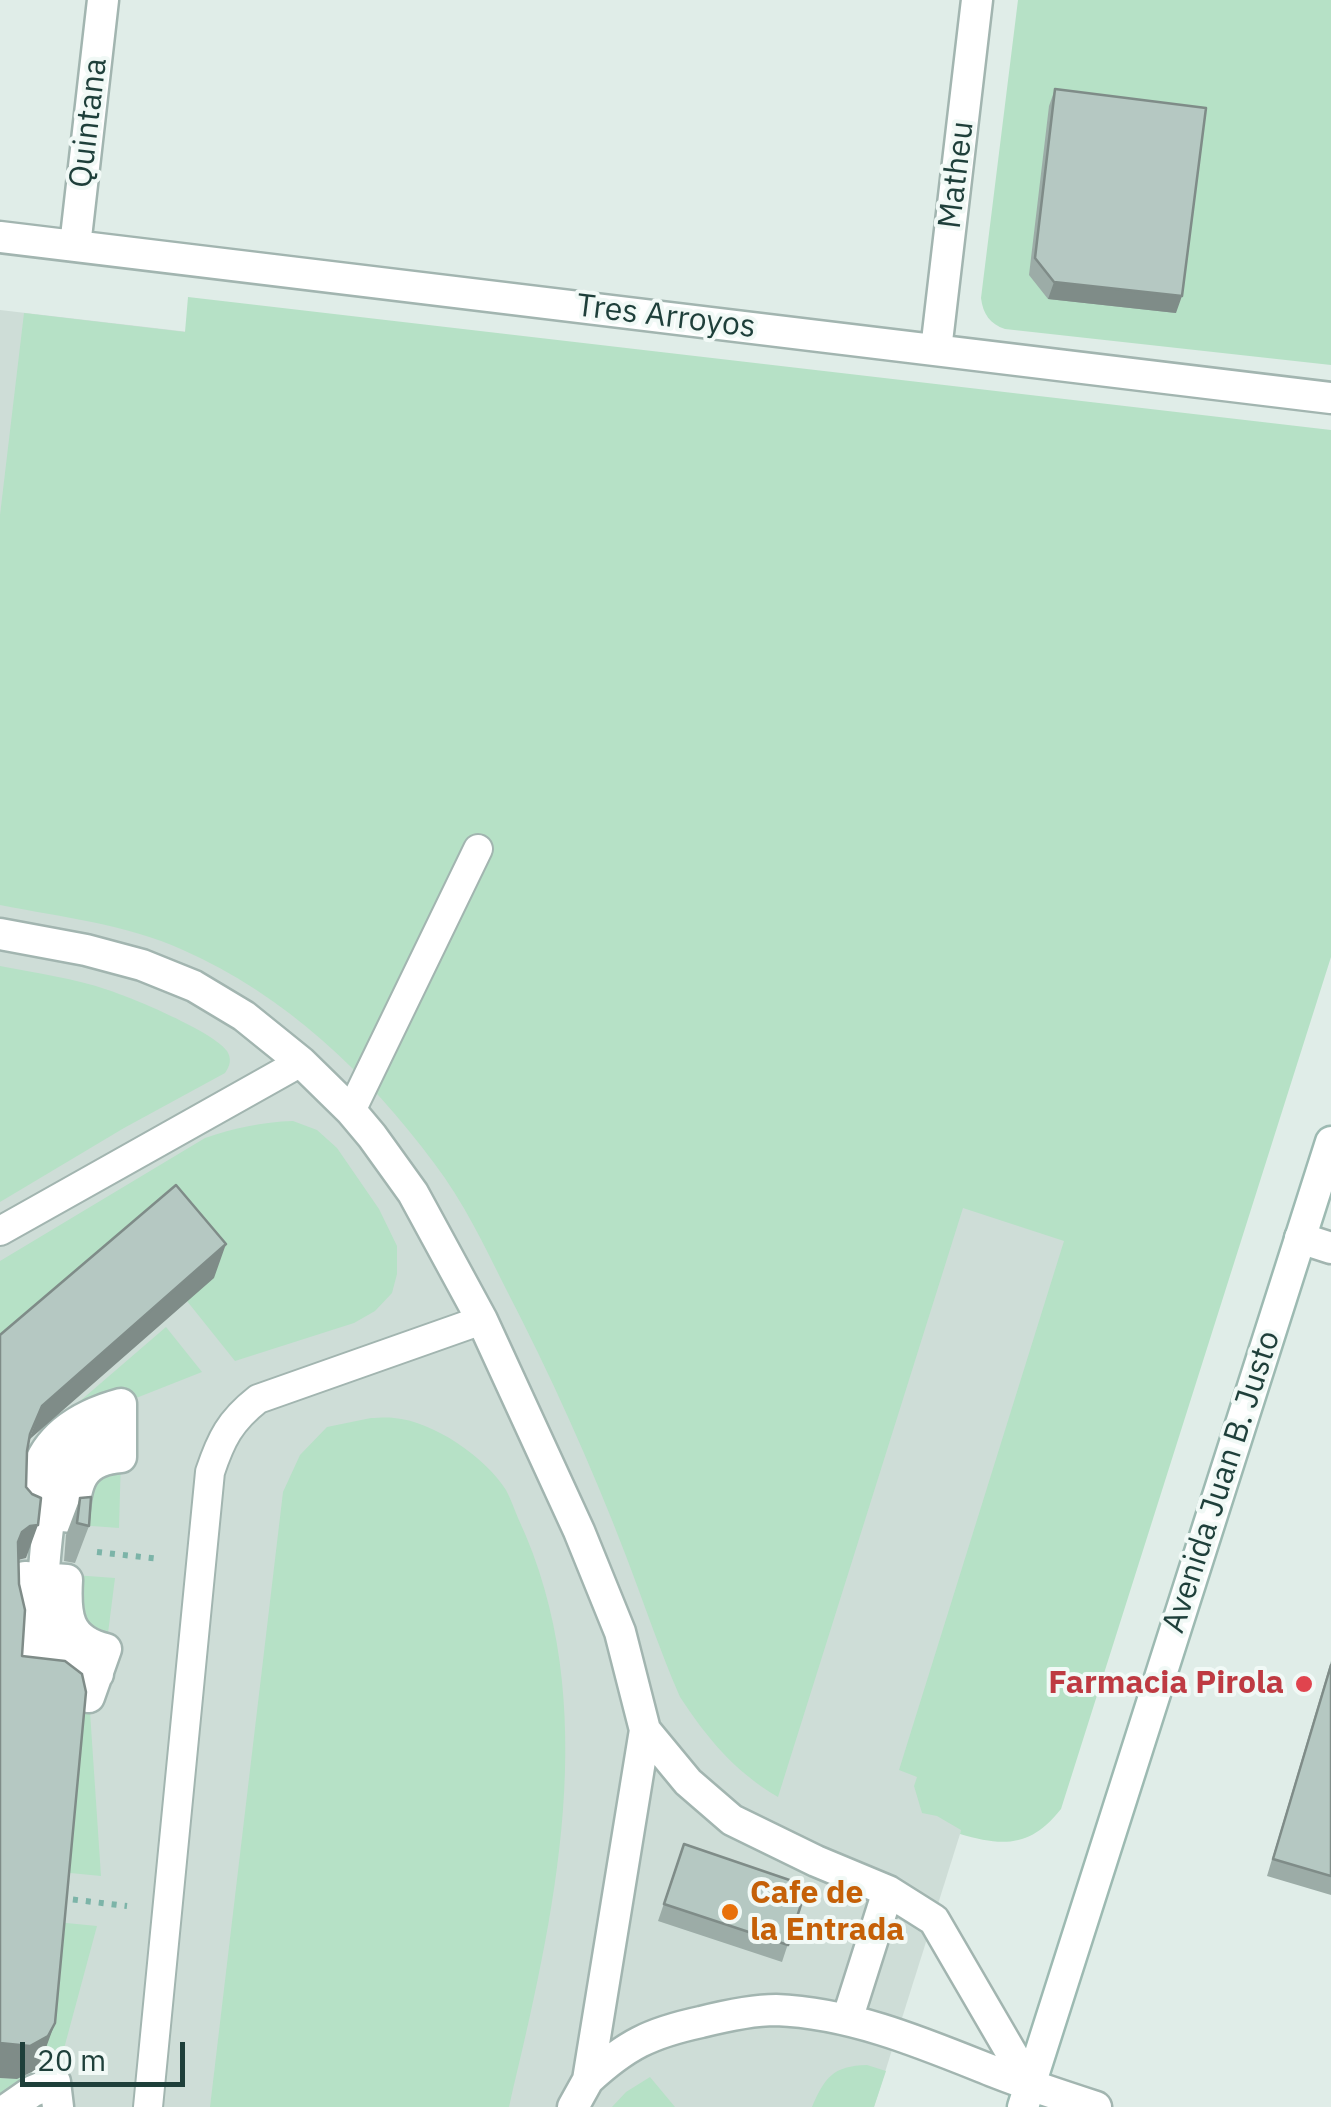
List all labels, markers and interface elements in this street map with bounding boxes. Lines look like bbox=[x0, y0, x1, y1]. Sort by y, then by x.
street label: Quintana bbox=[62, 56, 116, 190]
street label: Matheu bbox=[931, 119, 983, 231]
street label: Tres Arroyos bbox=[574, 287, 758, 347]
street label: Avenida Juan B. Justo bbox=[1155, 1326, 1289, 1638]
place label: Farmacia Pirola bbox=[1048, 1665, 1284, 1703]
marker: Farmacia Pirola bbox=[1293, 1673, 1315, 1695]
place label: Cafe de la Entrada bbox=[750, 1875, 905, 1950]
marker: Cafe de la Entrada bbox=[719, 1901, 741, 1923]
scale bar bbox=[25, 2022, 190, 2084]
text: 20 m bbox=[37, 2040, 106, 2079]

